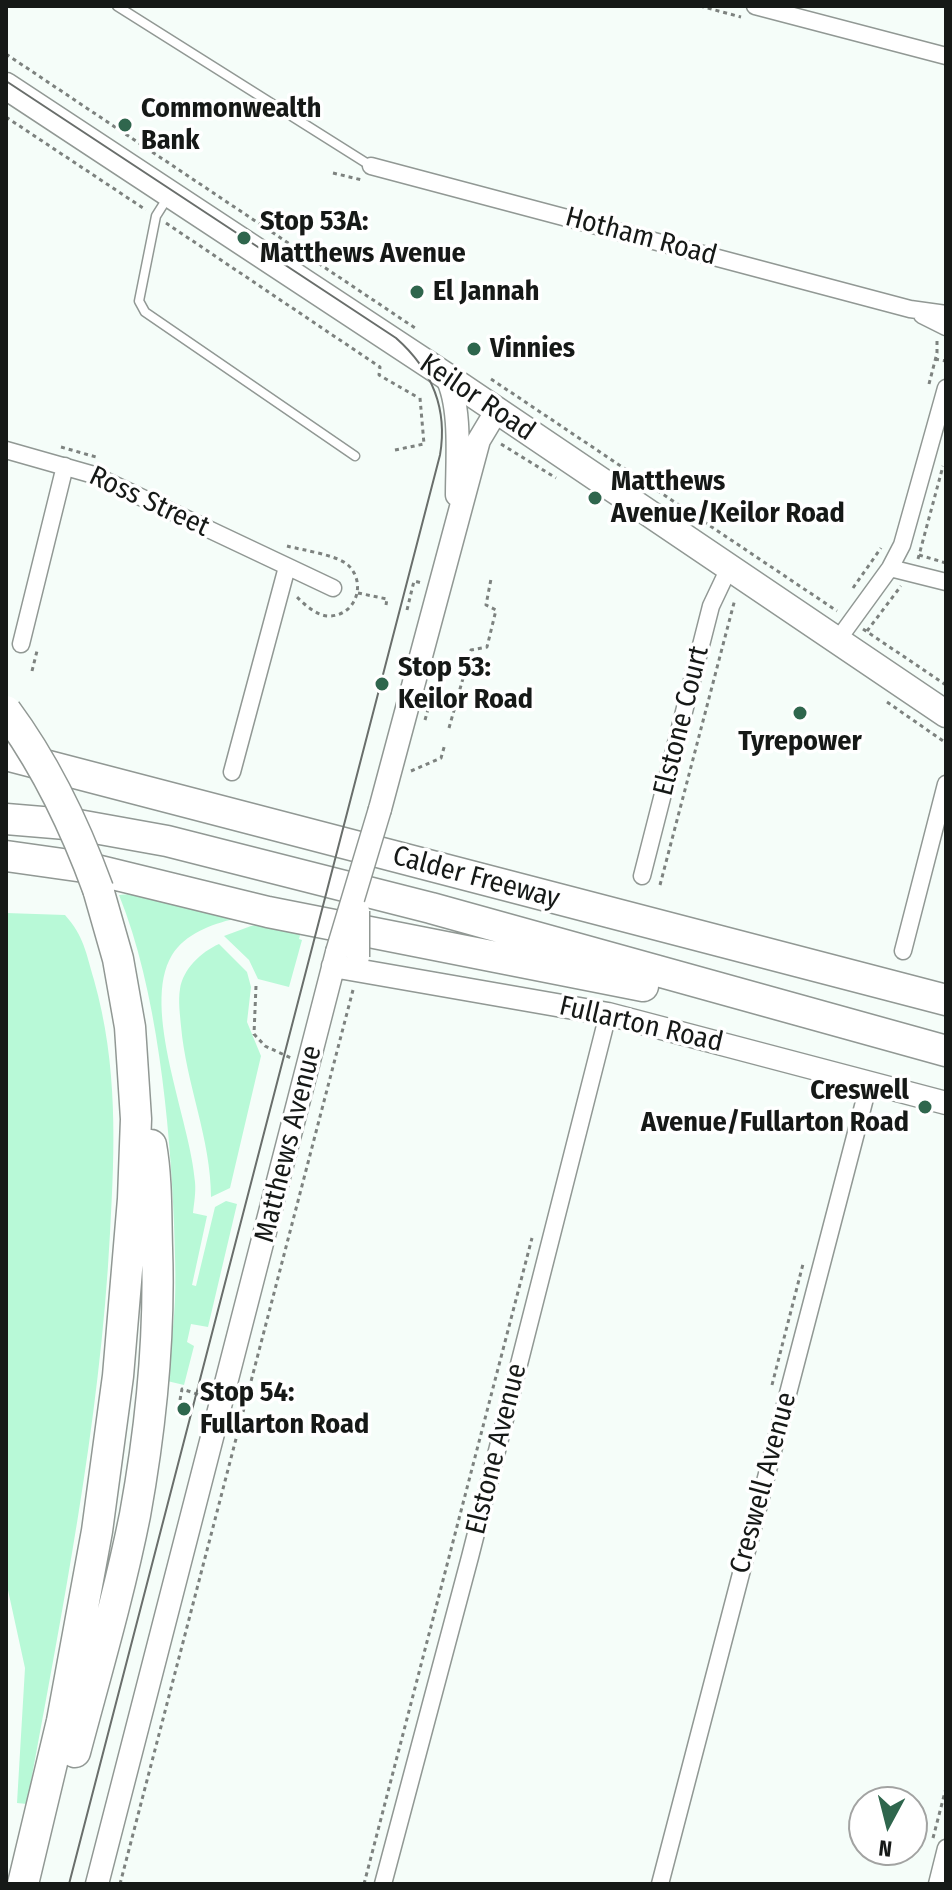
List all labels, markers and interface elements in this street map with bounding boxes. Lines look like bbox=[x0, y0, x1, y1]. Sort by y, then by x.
place label: Commonwealth Bank bbox=[141, 92, 321, 158]
marker: Commonwealth Bank bbox=[116, 116, 134, 134]
street label: Hotham Road bbox=[562, 201, 720, 273]
place label: Stop 53A: Matthews Avenue bbox=[260, 205, 466, 271]
marker: Stop 53A: Matthews Avenue bbox=[235, 229, 253, 247]
place label: El Jannah bbox=[433, 275, 539, 309]
marker: El Jannah bbox=[408, 283, 426, 301]
place label: Vinnies bbox=[490, 332, 575, 366]
marker: Vinnies bbox=[465, 340, 483, 358]
street label: Keilor Road bbox=[413, 347, 541, 449]
street label: Ross Street bbox=[84, 460, 214, 544]
place label: Matthews Avenue/Keilor Road bbox=[611, 465, 845, 531]
marker: Matthews Avenue/Keilor Road bbox=[586, 489, 604, 507]
street label: Elstone Court bbox=[647, 643, 717, 799]
place label: Stop 53: Keilor Road bbox=[398, 651, 533, 717]
marker: Stop 53: Keilor Road bbox=[373, 675, 391, 693]
marker: Tyrepower bbox=[791, 704, 809, 722]
place label: Tyrepower bbox=[738, 725, 862, 759]
street label: Calder Freeway bbox=[389, 840, 563, 916]
street label: Fullarton Road bbox=[556, 990, 726, 1060]
street label: Matthews Avenue bbox=[248, 1042, 330, 1246]
place label: Creswell Avenue/Fullarton Road bbox=[641, 1074, 909, 1140]
marker: Creswell Avenue/Fullarton Road bbox=[916, 1098, 934, 1116]
street label: Elstone Avenue bbox=[460, 1360, 534, 1538]
place label: Stop 54: Fullarton Road bbox=[200, 1376, 369, 1442]
street label: Creswell Avenue bbox=[724, 1389, 804, 1577]
marker: Stop 54: Fullarton Road bbox=[175, 1400, 193, 1418]
north arrow bbox=[848, 1786, 928, 1866]
text: N bbox=[877, 1834, 893, 1863]

